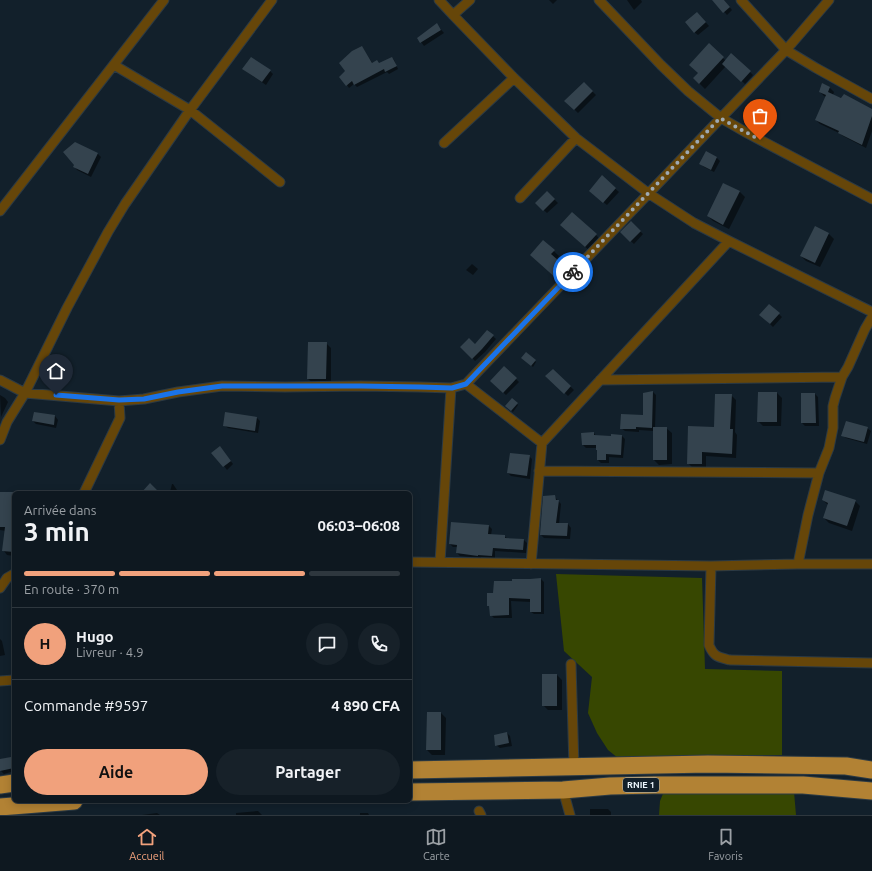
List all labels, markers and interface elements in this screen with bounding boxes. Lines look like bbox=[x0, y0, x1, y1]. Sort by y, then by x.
pin bbox=[743, 99, 777, 140]
icon: bag bbox=[749, 105, 771, 127]
courier bbox=[553, 252, 593, 292]
icon: bike bbox=[562, 261, 584, 283]
pin bbox=[39, 354, 73, 395]
icon: home bbox=[45, 360, 67, 382]
text: Arrivée dans bbox=[24, 503, 96, 517]
text: 3 min bbox=[24, 517, 90, 546]
text: 06:03–06:08 bbox=[317, 517, 400, 534]
text: En route · 370 m bbox=[24, 582, 119, 596]
button: chat bbox=[306, 623, 348, 665]
button: phone bbox=[358, 623, 400, 665]
text: Hugo bbox=[76, 628, 114, 645]
text: H bbox=[40, 635, 50, 652]
text: Livreur · 4.9 bbox=[76, 645, 144, 659]
text: Commande #9597 bbox=[24, 697, 148, 714]
text: 4 890 CFA bbox=[331, 697, 400, 714]
button: Aide bbox=[24, 749, 208, 795]
button: Partager bbox=[216, 749, 400, 795]
road number: RNIE 1 bbox=[623, 778, 659, 792]
tab: Accueil bbox=[129, 826, 164, 862]
tab: Carte bbox=[423, 826, 450, 862]
tab: Favoris bbox=[708, 826, 743, 862]

